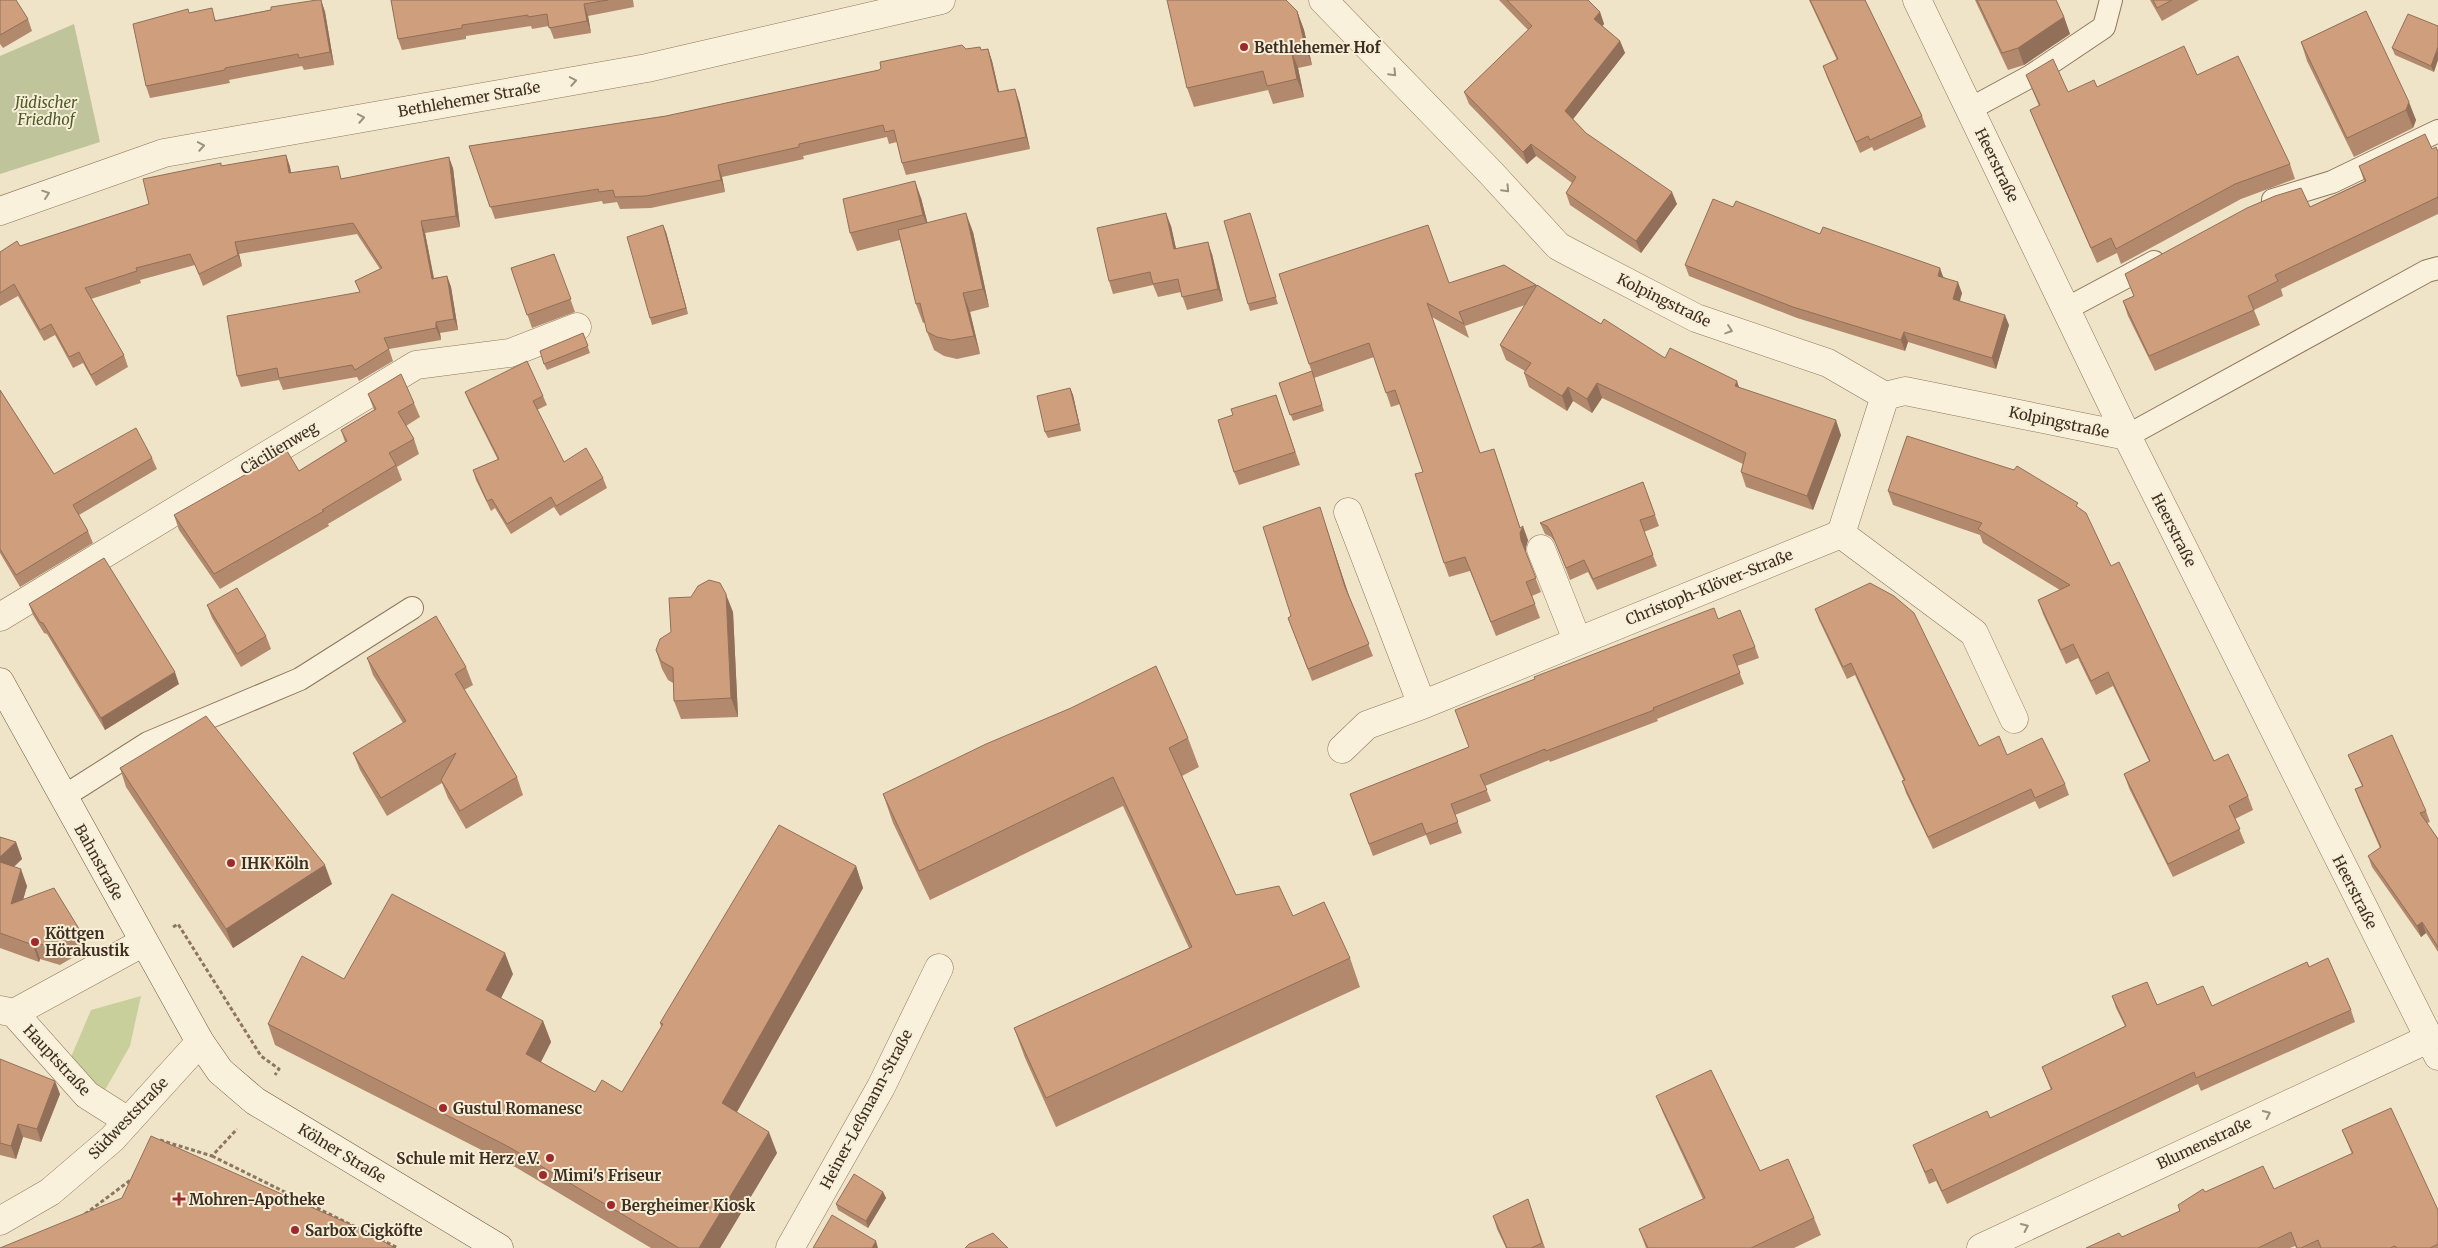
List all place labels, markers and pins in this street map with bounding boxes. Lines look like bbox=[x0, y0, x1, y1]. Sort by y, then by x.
place label: Bethlehemer Hof bbox=[1254, 38, 1381, 57]
marker: Bethlehemer Hof bbox=[1238, 41, 1250, 53]
place label: IHK Köln bbox=[241, 854, 309, 873]
marker: IHK Köln bbox=[225, 857, 237, 869]
place label: Köttgen Hörakustik bbox=[45, 924, 129, 960]
marker: Köttgen Hörakustik bbox=[29, 936, 41, 948]
place label: Gustul Romanesc bbox=[453, 1099, 583, 1118]
marker: Gustul Romanesc bbox=[437, 1102, 449, 1114]
place label: Schule mit Herz e.V. bbox=[396, 1149, 540, 1168]
marker: Schule mit Herz e.V. bbox=[544, 1152, 556, 1164]
place label: Mimi's Friseur bbox=[553, 1166, 661, 1185]
marker: Mimi's Friseur bbox=[537, 1169, 549, 1181]
place label: Mohren-Apotheke bbox=[189, 1190, 325, 1209]
marker: Mohren-Apotheke bbox=[173, 1193, 185, 1205]
place label: Bergheimer Kiosk bbox=[621, 1196, 755, 1215]
marker: Bergheimer Kiosk bbox=[605, 1199, 617, 1211]
place label: Sarbox Cigköfte bbox=[305, 1221, 423, 1240]
marker: Sarbox Cigköfte bbox=[289, 1224, 301, 1236]

